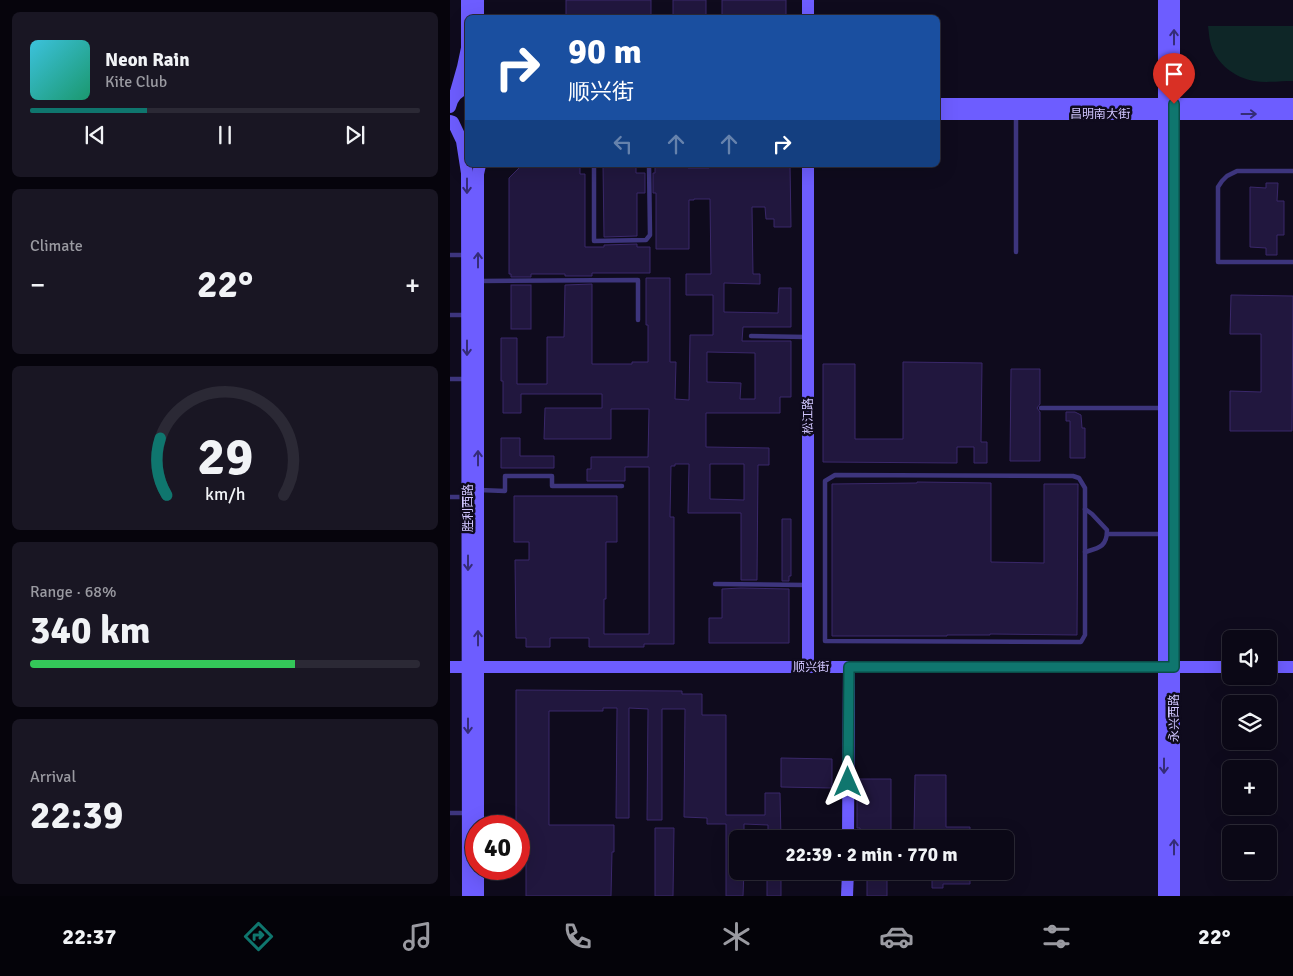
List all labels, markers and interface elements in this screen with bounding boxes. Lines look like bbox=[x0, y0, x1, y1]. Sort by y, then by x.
text: 90 m bbox=[568, 30, 642, 73]
one-way arrow bbox=[1169, 30, 1179, 46]
icon: right bbox=[485, 35, 550, 100]
text: Neon Rain bbox=[105, 48, 190, 72]
pin bbox=[1153, 53, 1195, 104]
icon: arrive bbox=[1160, 60, 1188, 88]
text: Kite Club bbox=[105, 72, 167, 92]
text: 顺兴街 bbox=[568, 78, 634, 105]
street label: 昌明南大街 bbox=[1070, 107, 1130, 122]
one-way arrow bbox=[1240, 109, 1256, 119]
icon: previous bbox=[81, 121, 109, 149]
icon: pause bbox=[211, 121, 239, 149]
icon: next bbox=[341, 121, 369, 149]
icon: left bbox=[609, 130, 637, 158]
icon: ahead bbox=[662, 130, 690, 158]
icon: ahead bbox=[715, 130, 743, 158]
icon: right bbox=[768, 130, 796, 158]
one-way arrow bbox=[462, 177, 472, 193]
text: Climate bbox=[30, 236, 83, 256]
one-way arrow bbox=[473, 252, 483, 268]
text: 22° bbox=[197, 261, 253, 308]
text: − bbox=[30, 268, 45, 302]
text: + bbox=[405, 268, 420, 302]
one-way arrow bbox=[463, 340, 472, 356]
street label: 松江路 bbox=[801, 398, 816, 434]
text: 29 bbox=[197, 425, 253, 489]
one-way arrow bbox=[473, 450, 483, 466]
text: km/h bbox=[205, 483, 245, 505]
street label: 胜利西路 bbox=[461, 484, 476, 532]
one-way arrow bbox=[463, 554, 473, 571]
text: Range · 68% bbox=[30, 582, 116, 602]
text: 340 km bbox=[30, 607, 151, 654]
one-way arrow bbox=[473, 630, 483, 646]
map controls bbox=[1222, 630, 1277, 880]
button: sound bbox=[1222, 630, 1277, 685]
street label: 顺兴街 bbox=[793, 660, 829, 675]
street label: 永兴西路 bbox=[1167, 694, 1182, 742]
button: layers bbox=[1222, 695, 1277, 750]
one-way arrow bbox=[463, 717, 473, 733]
position arrow bbox=[821, 755, 873, 807]
one-way arrow bbox=[1159, 758, 1169, 774]
button: + bbox=[1222, 760, 1277, 815]
text: Arrival bbox=[30, 767, 76, 787]
text: 22:39 bbox=[30, 792, 123, 839]
speed limit sign: 40 bbox=[465, 815, 530, 880]
button: − bbox=[1222, 825, 1277, 880]
one-way arrow bbox=[1169, 840, 1179, 856]
text: 22:39 · 2 min · 770 m bbox=[785, 843, 958, 867]
icon: directions bbox=[241, 919, 276, 954]
icon: music bbox=[400, 919, 435, 954]
icon: phone bbox=[560, 919, 595, 954]
icon: climate bbox=[719, 919, 754, 954]
icon: car bbox=[879, 919, 914, 954]
icon: filters bbox=[1039, 919, 1074, 954]
text: 22:37 bbox=[62, 923, 116, 950]
text: 22° bbox=[1198, 923, 1231, 950]

